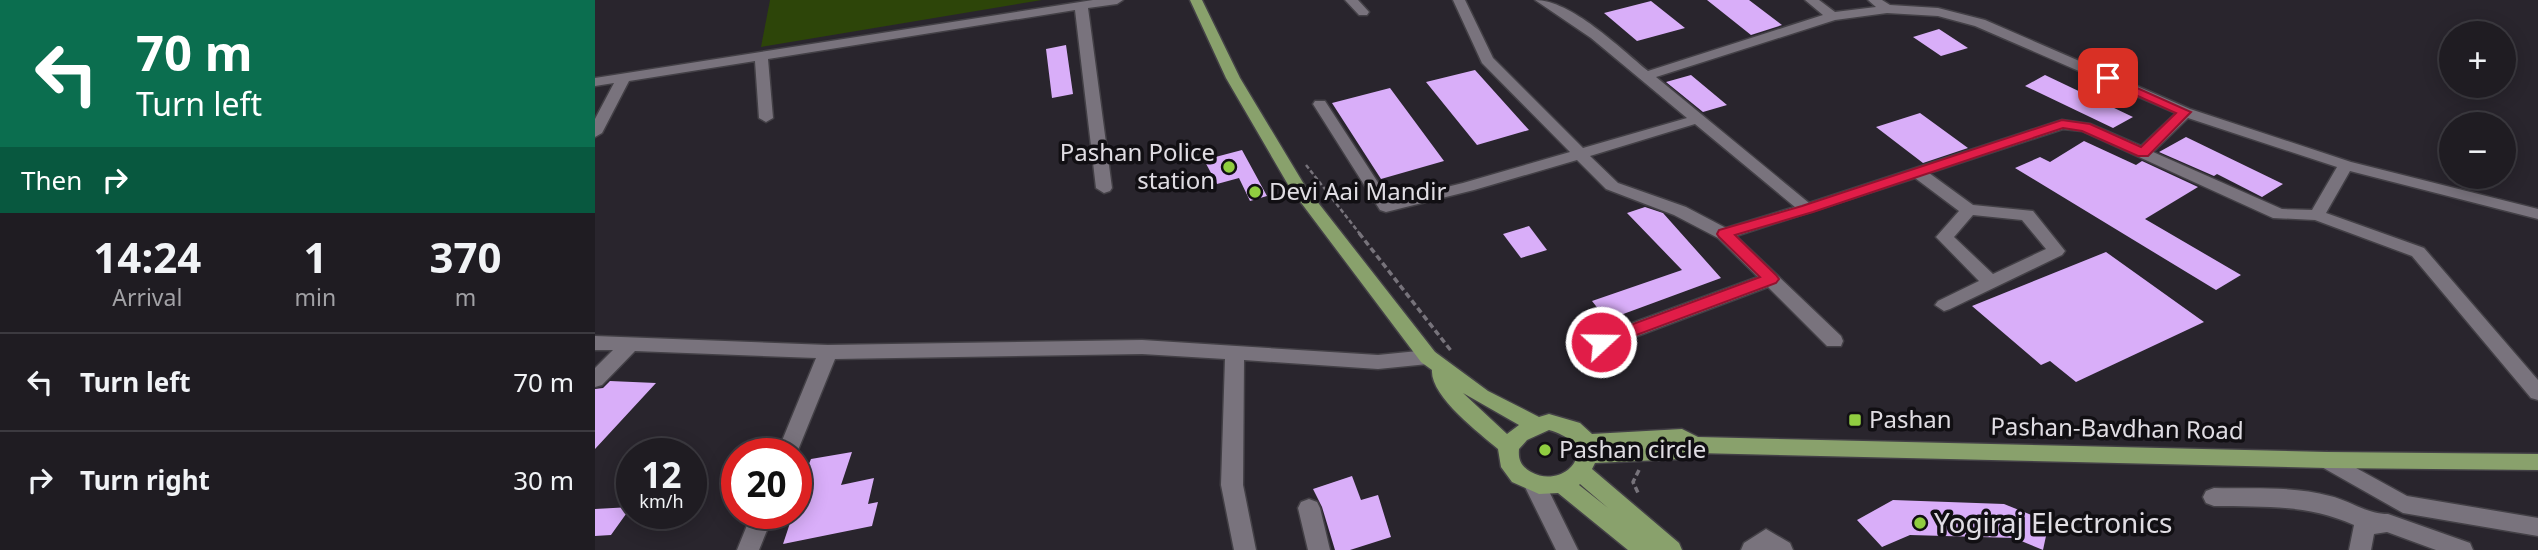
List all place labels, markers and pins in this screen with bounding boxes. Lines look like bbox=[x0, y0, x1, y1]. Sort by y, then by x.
pin bbox=[2078, 48, 2138, 108]
place label: Pashan Police station bbox=[1060, 135, 1215, 196]
marker: Pashan Police station bbox=[1221, 159, 1237, 175]
place label: Devi Aai Mandir bbox=[1269, 174, 1446, 207]
marker: Devi Aai Mandir bbox=[1247, 184, 1263, 200]
place label: Pashan bbox=[1869, 402, 1952, 435]
marker: Pashan bbox=[1847, 412, 1863, 428]
place label: Pashan circle bbox=[1559, 432, 1706, 465]
marker: Pashan circle bbox=[1537, 442, 1553, 458]
place label: Yogiraj Electronics bbox=[1934, 503, 2173, 541]
marker: Yogiraj Electronics bbox=[1912, 515, 1928, 531]

